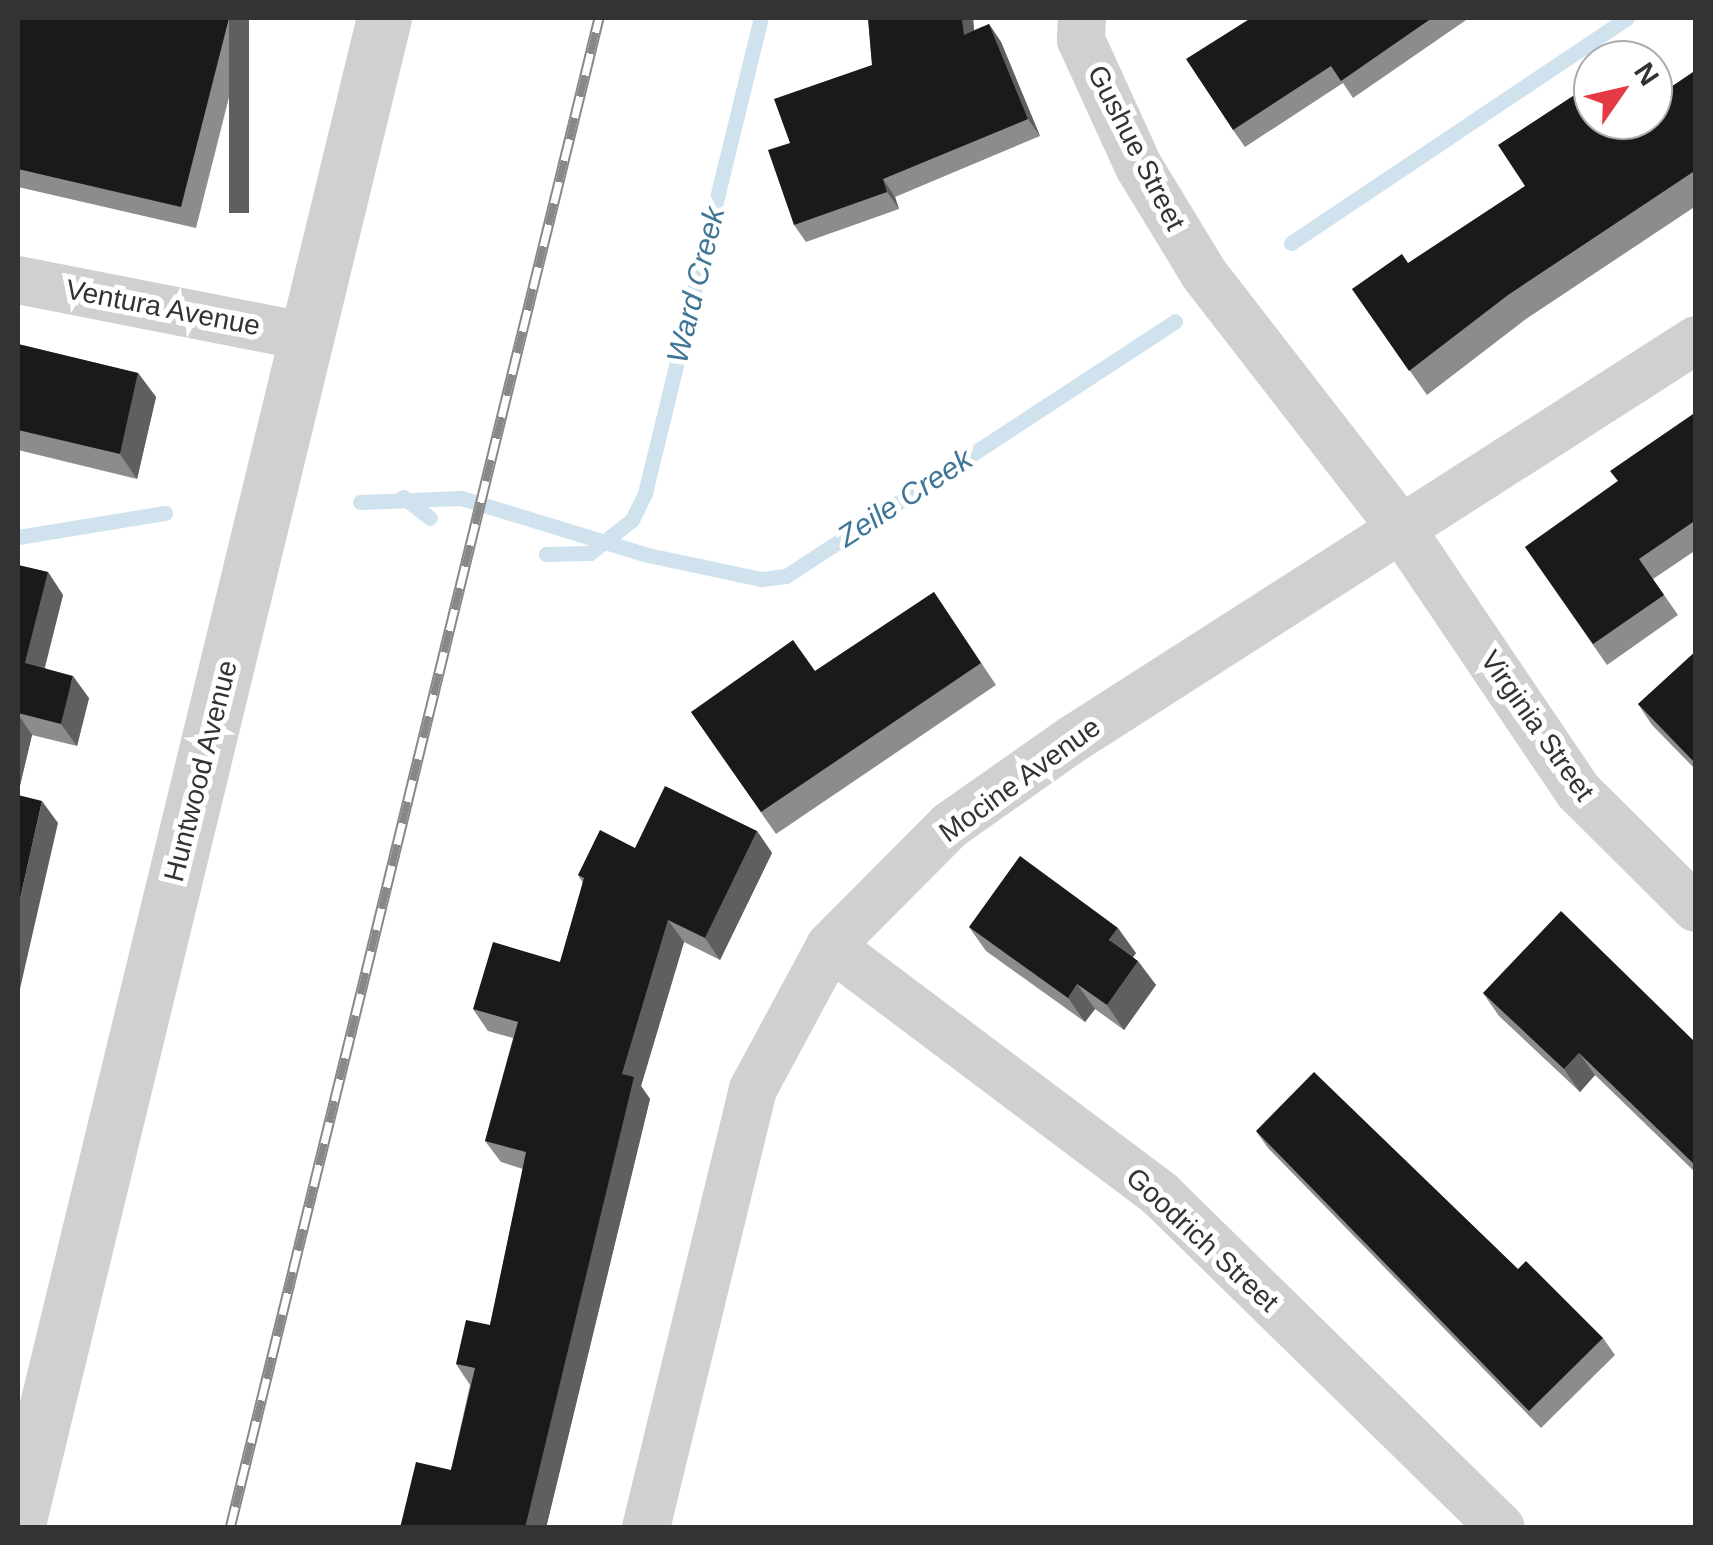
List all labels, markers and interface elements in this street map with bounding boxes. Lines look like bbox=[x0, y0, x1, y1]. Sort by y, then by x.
north arrow bbox=[1573, 40, 1673, 140]
text: N bbox=[1628, 57, 1665, 91]
street label: Gushue Street bbox=[1080, 60, 1192, 236]
water label: Ward Creek bbox=[659, 203, 733, 367]
street label: Ventura Avenue bbox=[62, 273, 264, 343]
water label: Zeile Creek bbox=[831, 441, 979, 555]
street label: Virginia Street bbox=[1473, 645, 1601, 807]
street label: Huntwood Avenue bbox=[157, 656, 245, 886]
street label: Mocine Avenue bbox=[932, 710, 1108, 850]
street label: Goodrich Street bbox=[1119, 1161, 1285, 1319]

